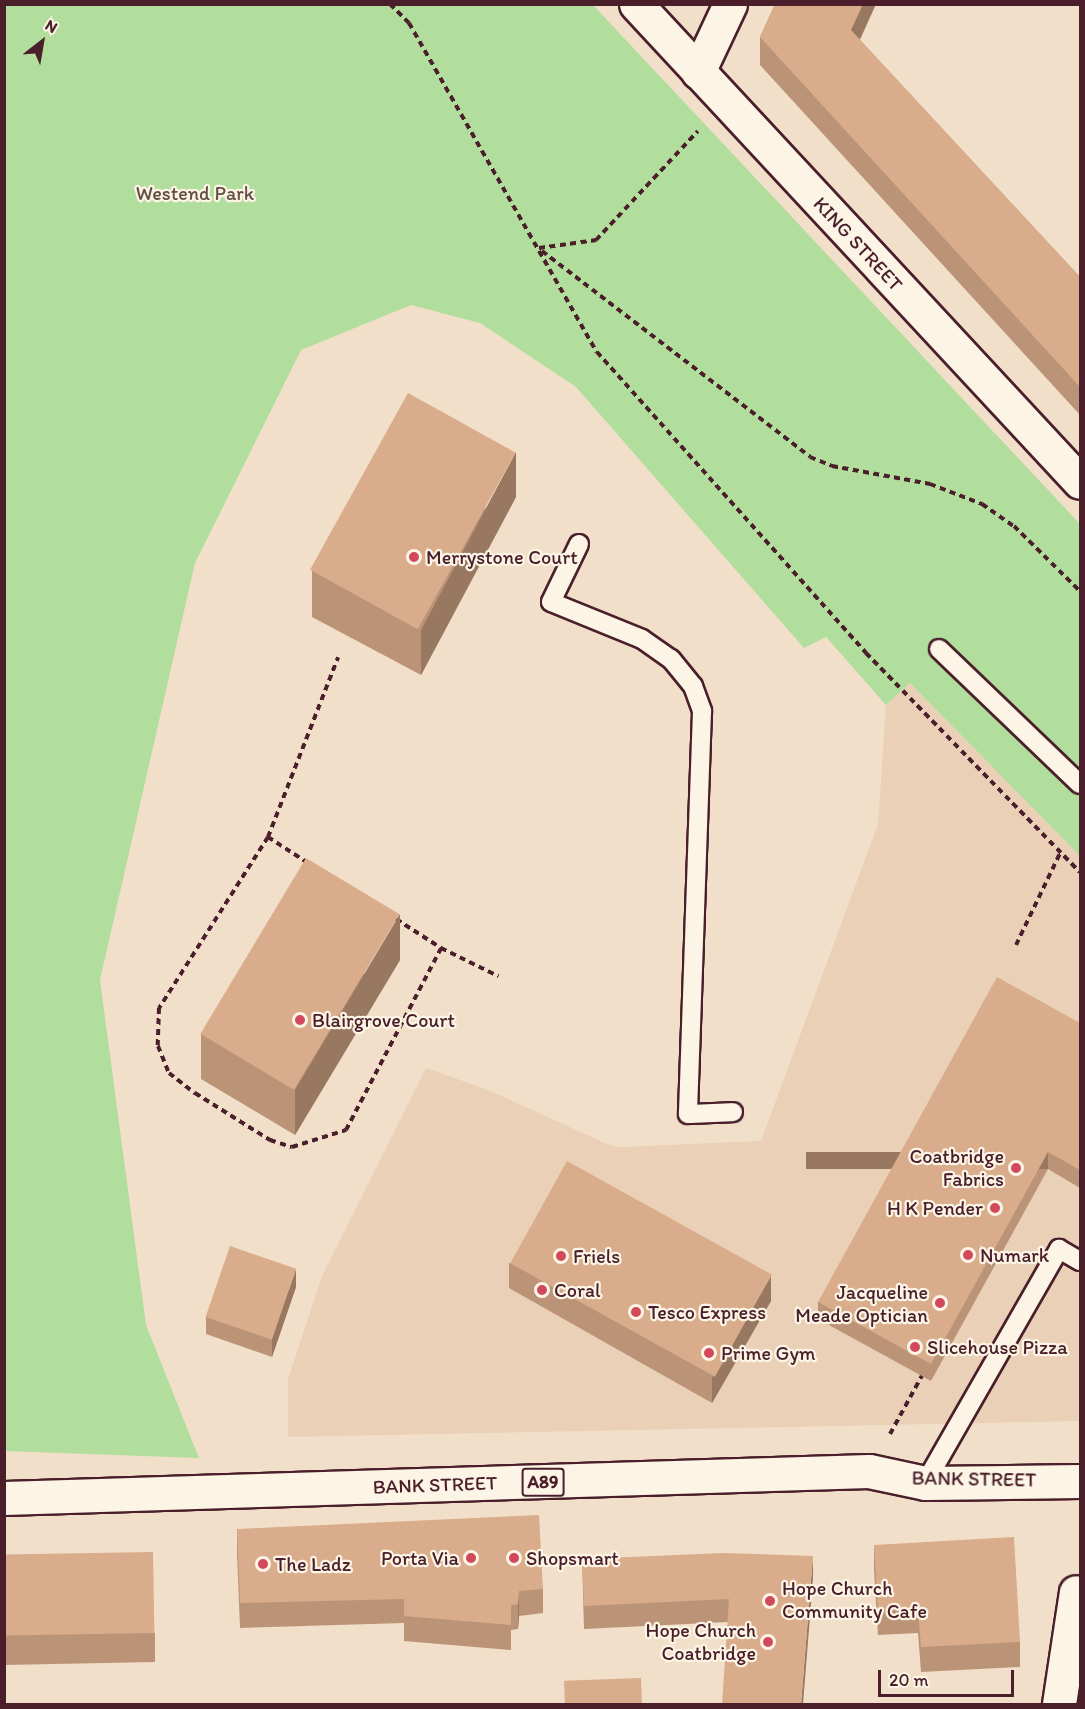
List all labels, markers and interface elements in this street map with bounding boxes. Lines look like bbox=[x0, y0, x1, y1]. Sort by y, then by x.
north arrow bbox=[12, 12, 72, 72]
text: N bbox=[42, 15, 61, 37]
park label: Westend Park bbox=[136, 181, 254, 205]
street label: KING STREET bbox=[808, 192, 908, 296]
place label: Merrystone Court bbox=[426, 545, 578, 569]
marker: Merrystone Court bbox=[407, 550, 421, 564]
place label: Blairgrove Court bbox=[312, 1008, 455, 1032]
marker: Blairgrove Court bbox=[293, 1013, 307, 1027]
place label: Coatbridge Fabrics bbox=[909, 1144, 1004, 1191]
marker: Coatbridge Fabrics bbox=[1009, 1161, 1023, 1175]
place label: H K Pender bbox=[888, 1196, 983, 1220]
marker: H K Pender bbox=[988, 1201, 1002, 1215]
place label: Numark bbox=[980, 1243, 1049, 1267]
place label: Friels bbox=[573, 1244, 620, 1268]
marker: Numark bbox=[961, 1248, 975, 1262]
marker: Friels bbox=[554, 1249, 568, 1263]
place label: Coral bbox=[554, 1278, 601, 1302]
place label: Jacqueline Meade Optician bbox=[794, 1280, 928, 1327]
marker: Coral bbox=[535, 1283, 549, 1297]
marker: Jacqueline Meade Optician bbox=[933, 1296, 947, 1310]
place label: Tesco Express bbox=[648, 1300, 765, 1324]
marker: Tesco Express bbox=[629, 1305, 643, 1319]
place label: Slicehouse Pizza bbox=[927, 1335, 1067, 1359]
marker: Slicehouse Pizza bbox=[908, 1340, 922, 1354]
place label: Prime Gym bbox=[721, 1341, 815, 1365]
marker: Prime Gym bbox=[702, 1346, 716, 1360]
street label: BANK STREET bbox=[911, 1466, 1037, 1492]
road number: A89 bbox=[520, 1467, 566, 1497]
street label: BANK STREET bbox=[372, 1471, 498, 1499]
place label: Porta Via bbox=[381, 1546, 459, 1570]
place label: Shopsmart bbox=[526, 1546, 619, 1570]
marker: Porta Via bbox=[464, 1551, 478, 1565]
marker: Shopsmart bbox=[507, 1551, 521, 1565]
place label: The Ladz bbox=[275, 1552, 352, 1576]
marker: The Ladz bbox=[256, 1557, 270, 1571]
place label: Hope Church Community Cafe bbox=[782, 1577, 927, 1624]
marker: Hope Church Community Cafe bbox=[763, 1594, 777, 1608]
place label: Hope Church Coatbridge bbox=[645, 1618, 756, 1665]
marker: Hope Church Coatbridge bbox=[761, 1635, 775, 1649]
scale bar bbox=[881, 1658, 1018, 1696]
text: 20 m bbox=[889, 1669, 929, 1691]

